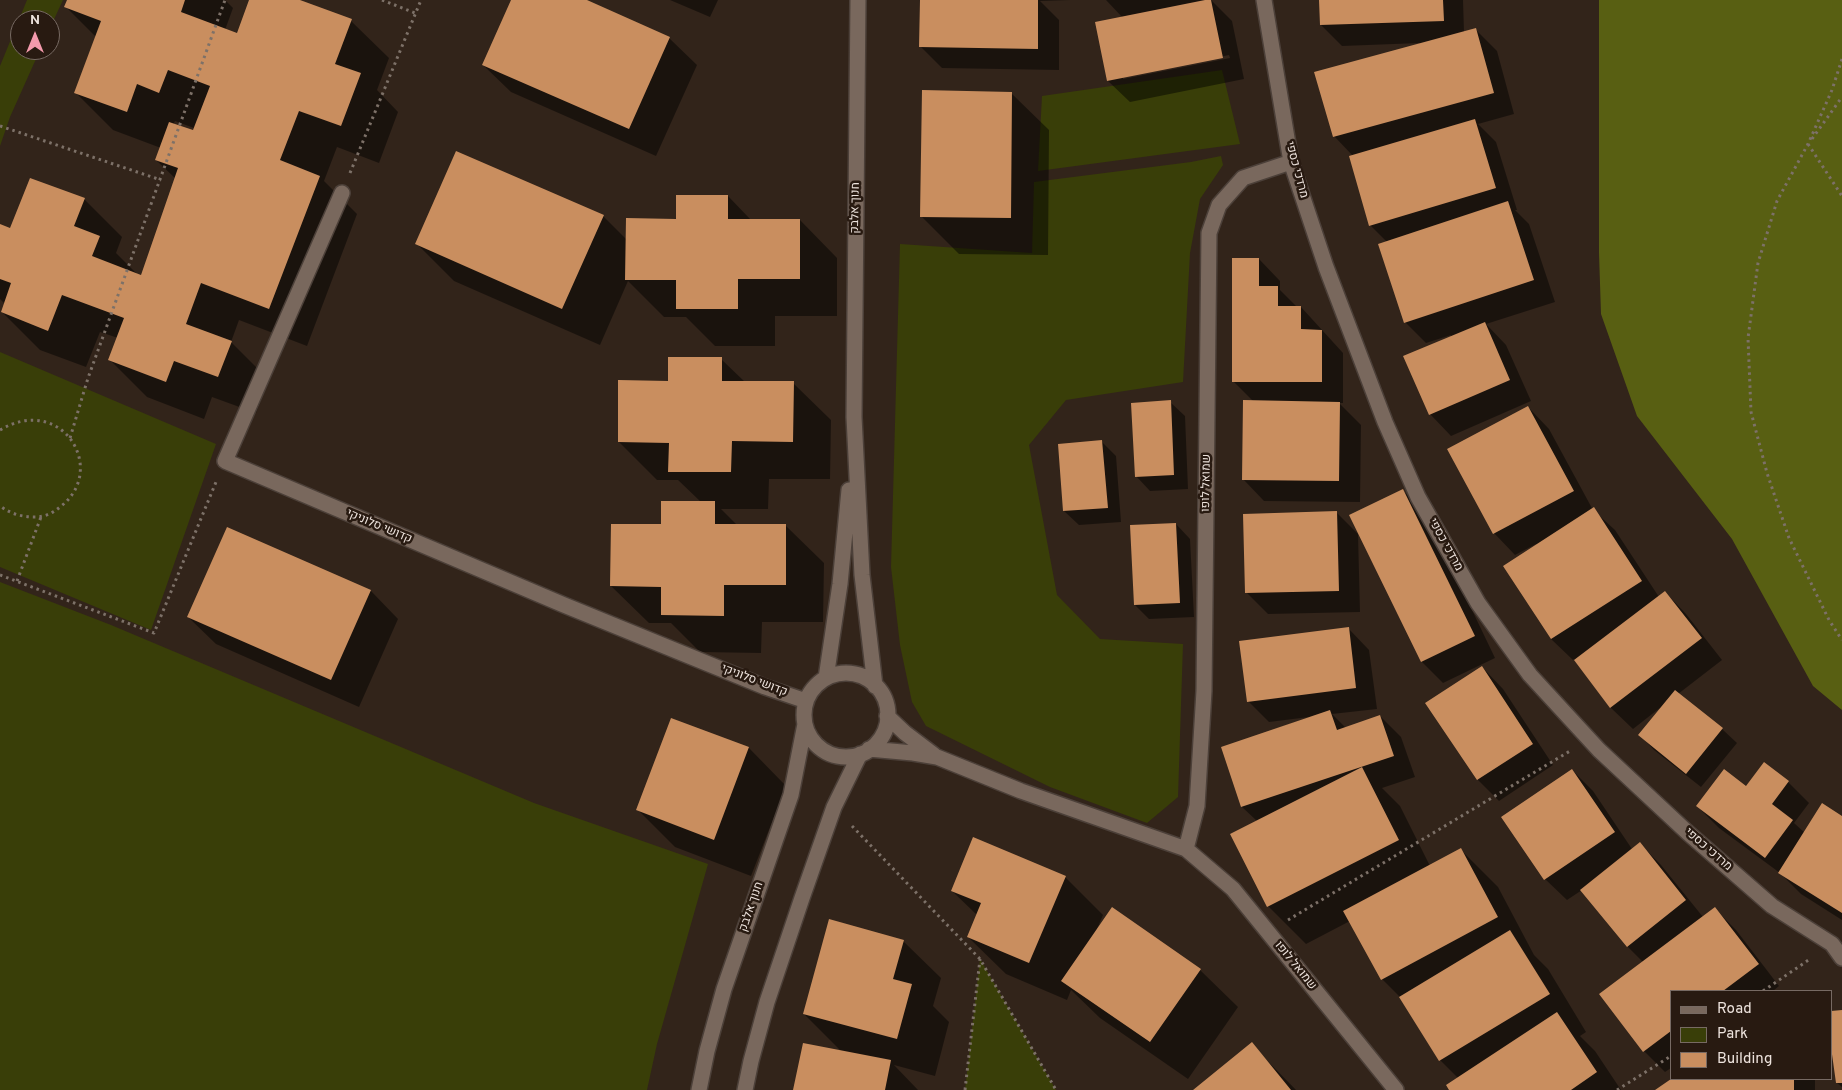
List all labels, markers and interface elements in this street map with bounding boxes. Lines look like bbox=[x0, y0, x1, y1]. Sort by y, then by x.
north arrow bbox=[10, 10, 60, 60]
text: N bbox=[30, 12, 40, 29]
street label: מרדכי כספי bbox=[1282, 140, 1310, 200]
street label: חנוך אלבק bbox=[848, 182, 864, 234]
street label: שמואל לופו bbox=[1199, 454, 1215, 512]
street label: קדושי סלוניקי bbox=[344, 507, 414, 547]
street label: מרדכי כספי bbox=[1425, 516, 1465, 574]
street label: קדושי סלוניקי bbox=[719, 662, 789, 700]
street label: מרדכי כספי bbox=[1681, 826, 1735, 874]
street label: חנוך אלבק bbox=[737, 880, 767, 934]
street label: שמואל לופו bbox=[1271, 939, 1319, 993]
legend bbox=[1670, 990, 1832, 1080]
text: Road bbox=[1717, 1000, 1752, 1019]
text: Park bbox=[1717, 1025, 1748, 1044]
text: Building bbox=[1717, 1050, 1772, 1069]

